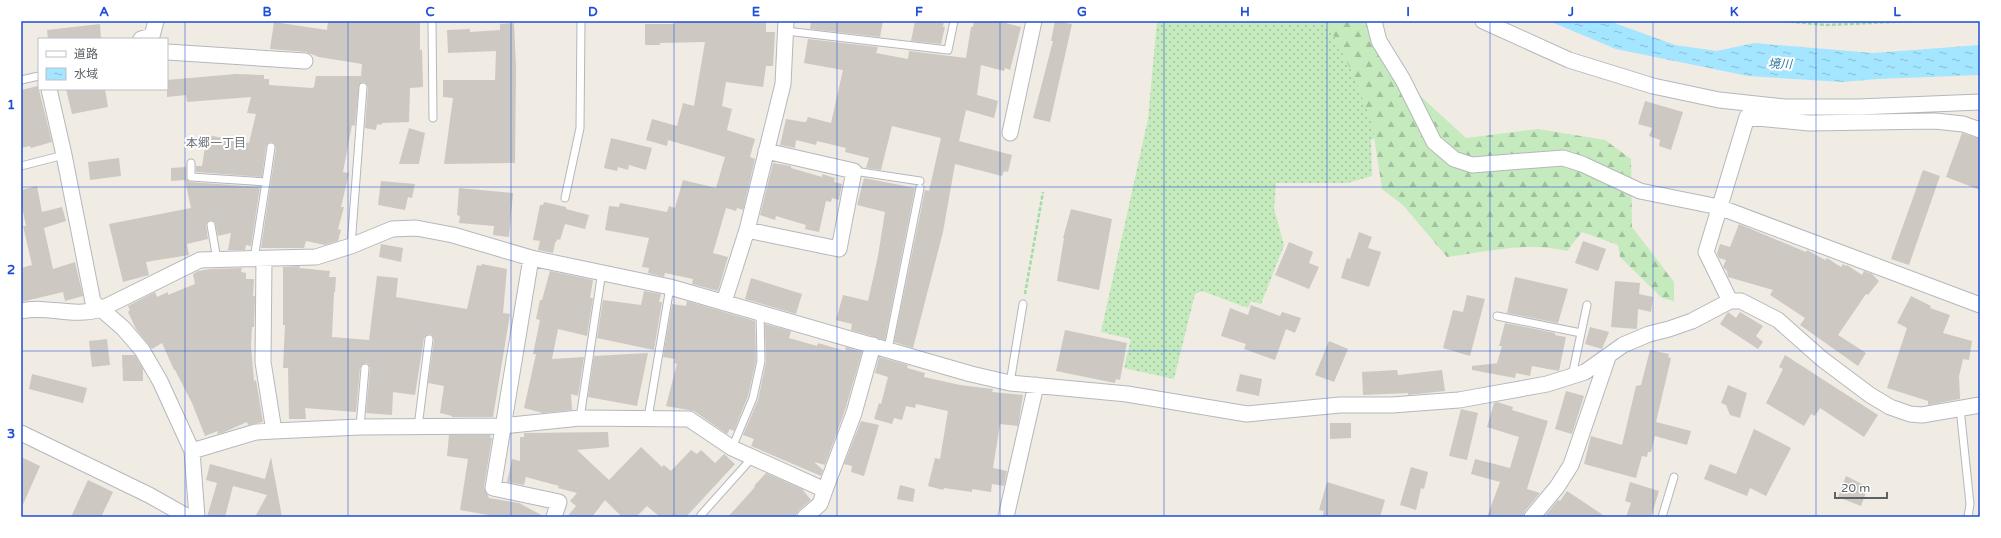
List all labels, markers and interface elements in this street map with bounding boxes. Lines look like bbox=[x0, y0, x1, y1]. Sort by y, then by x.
text: A bbox=[99, 4, 109, 20]
text: B bbox=[262, 4, 272, 20]
text: C bbox=[425, 4, 435, 20]
text: D bbox=[588, 4, 598, 20]
text: E bbox=[752, 4, 760, 20]
text: F bbox=[915, 4, 923, 20]
text: G bbox=[1077, 4, 1087, 20]
text: H bbox=[1240, 4, 1250, 20]
text: I bbox=[1406, 4, 1410, 20]
text: J bbox=[1567, 4, 1574, 20]
text: K bbox=[1730, 4, 1739, 20]
text: L bbox=[1893, 4, 1901, 20]
legend bbox=[38, 38, 168, 90]
text: 道路 bbox=[74, 47, 98, 61]
water label: 境川 bbox=[1768, 57, 1794, 71]
text: 水域 bbox=[74, 67, 98, 81]
text: 1 bbox=[7, 97, 15, 113]
district label: 本郷一丁目 bbox=[186, 136, 246, 150]
text: 2 bbox=[7, 262, 15, 278]
text: 3 bbox=[7, 426, 15, 442]
scale bar bbox=[1835, 474, 1887, 500]
text: 20 m bbox=[1841, 481, 1870, 495]

